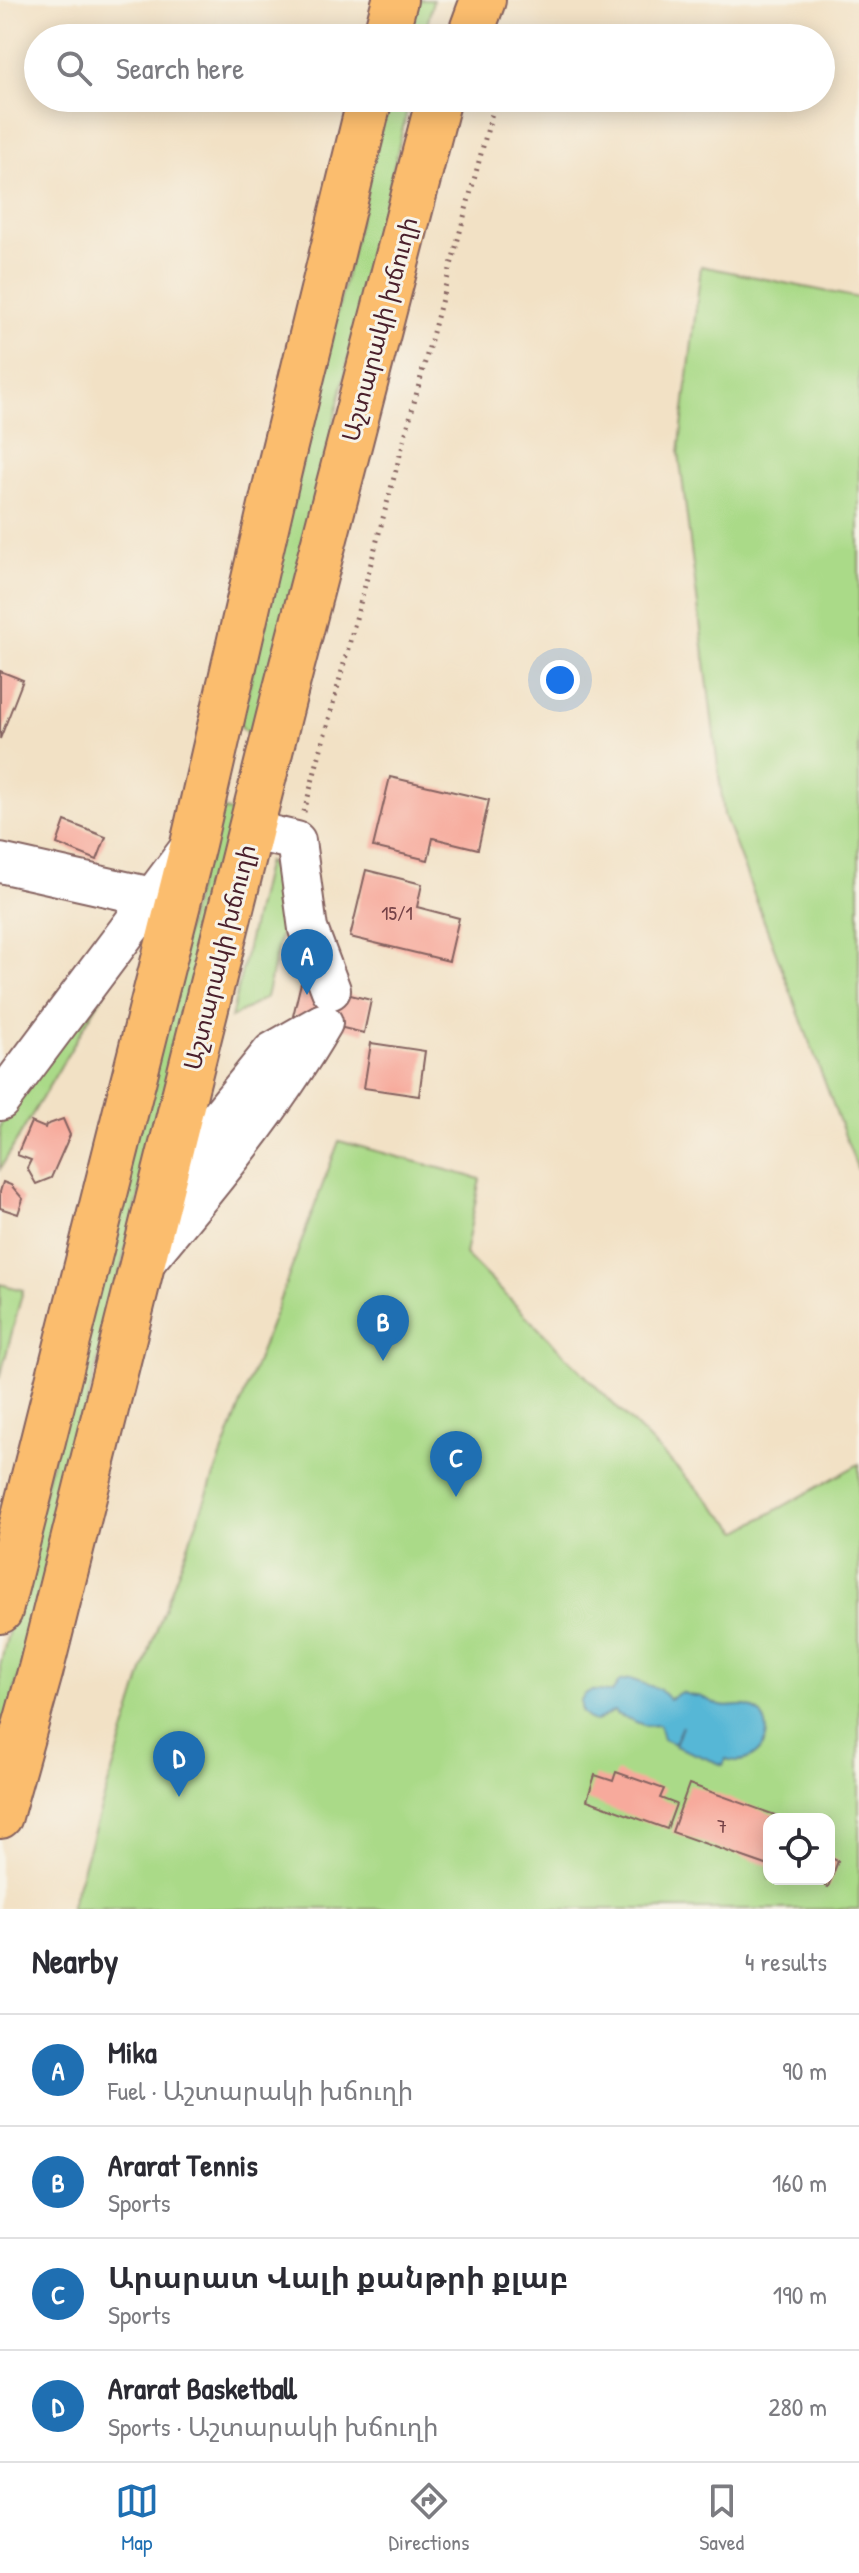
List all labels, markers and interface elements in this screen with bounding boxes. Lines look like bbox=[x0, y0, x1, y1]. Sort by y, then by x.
search box bbox=[24, 24, 835, 112]
icon: search bbox=[52, 46, 96, 90]
text: Search here bbox=[116, 48, 244, 88]
street label: Աշտարակի խճուղի bbox=[334, 213, 424, 445]
your location bbox=[540, 660, 580, 700]
street label: Աշտարակի խճուղի bbox=[175, 841, 263, 1073]
house number: 15/1 bbox=[381, 899, 413, 926]
pin: A bbox=[281, 929, 333, 995]
pin: B bbox=[357, 1295, 409, 1361]
pin: C bbox=[430, 1431, 482, 1497]
pin: D bbox=[153, 1731, 205, 1797]
house number: 7 bbox=[717, 1812, 727, 1839]
map controls bbox=[763, 1813, 835, 1885]
button: locate bbox=[763, 1813, 835, 1885]
text: Nearby bbox=[32, 1938, 118, 1984]
text: 4 results bbox=[745, 1944, 827, 1979]
text: Mika bbox=[108, 2032, 157, 2072]
text: A bbox=[52, 2053, 64, 2088]
text: 90 m bbox=[782, 2053, 827, 2088]
text: Fuel · Աշտարակի խճուղի bbox=[108, 2073, 413, 2108]
text: Ararat Tennis bbox=[108, 2145, 258, 2185]
text: B bbox=[51, 2165, 65, 2200]
text: 160 m bbox=[772, 2165, 827, 2200]
text: Sports bbox=[108, 2185, 171, 2220]
text: Արարատ Վալի քանթրի քլաբ bbox=[108, 2257, 568, 2297]
text: C bbox=[51, 2277, 65, 2312]
text: 190 m bbox=[773, 2277, 827, 2312]
text: Sports bbox=[108, 2297, 171, 2332]
text: Ararat Basketball bbox=[108, 2368, 297, 2408]
text: D bbox=[52, 2389, 64, 2424]
text: 280 m bbox=[768, 2389, 827, 2424]
text: Sports · Աշտարակի խճուղի bbox=[108, 2409, 438, 2444]
tab: Map bbox=[115, 2479, 159, 2557]
tab: Directions bbox=[389, 2479, 470, 2557]
tab: Saved bbox=[699, 2479, 744, 2557]

